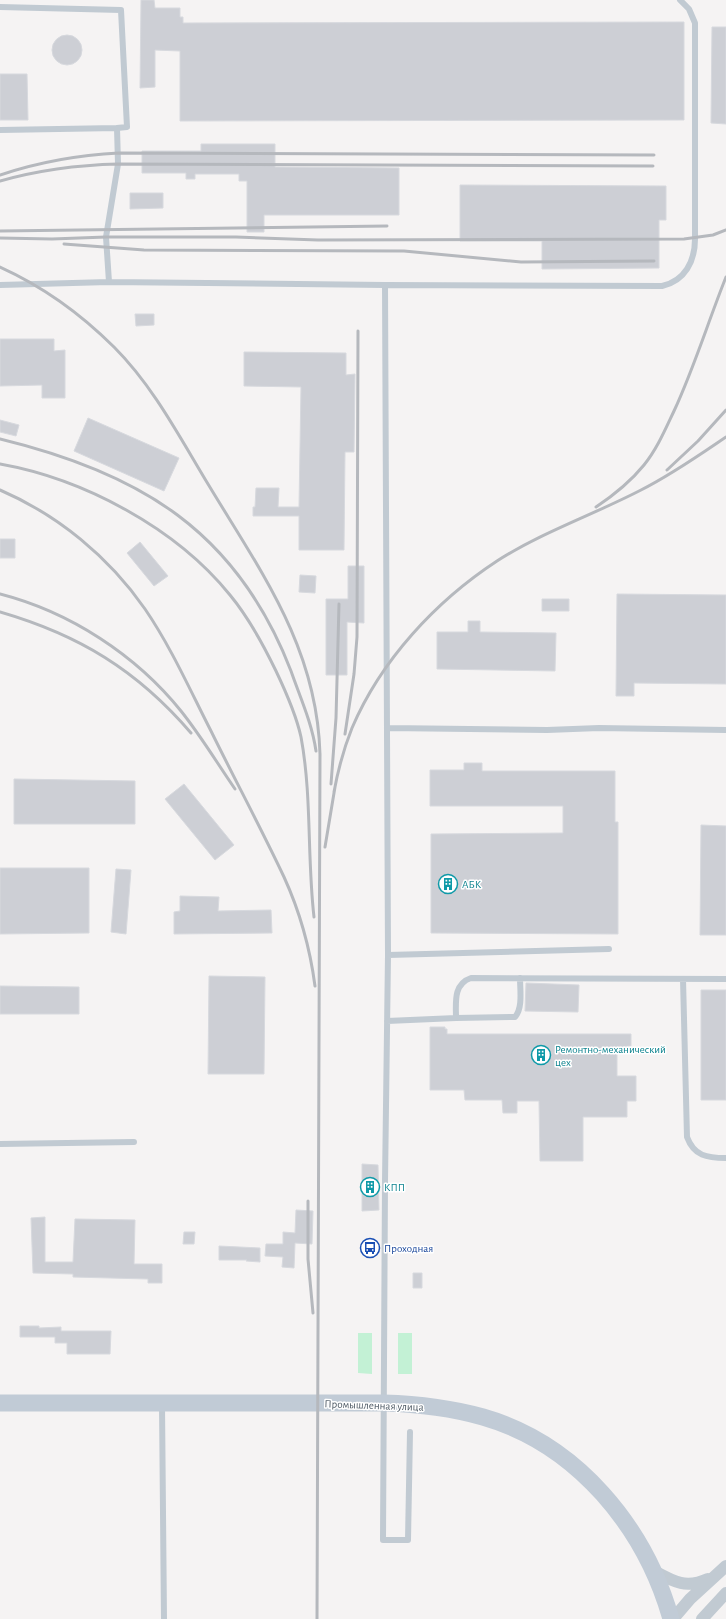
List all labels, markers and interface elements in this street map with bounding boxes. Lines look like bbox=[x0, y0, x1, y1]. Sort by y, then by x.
building icon: АБК bbox=[437, 873, 459, 895]
place label: АБК bbox=[462, 879, 482, 890]
building icon: Ремонтно-механический цех bbox=[530, 1044, 552, 1066]
place label: Ремонтно-механический цех bbox=[555, 1044, 666, 1068]
building icon: КПП bbox=[359, 1176, 381, 1198]
place label: КПП bbox=[384, 1182, 405, 1193]
bus stop icon: Проходная bbox=[359, 1237, 381, 1259]
place label: Проходная bbox=[384, 1243, 433, 1254]
street label: Промышленная улица bbox=[324, 1398, 424, 1413]

